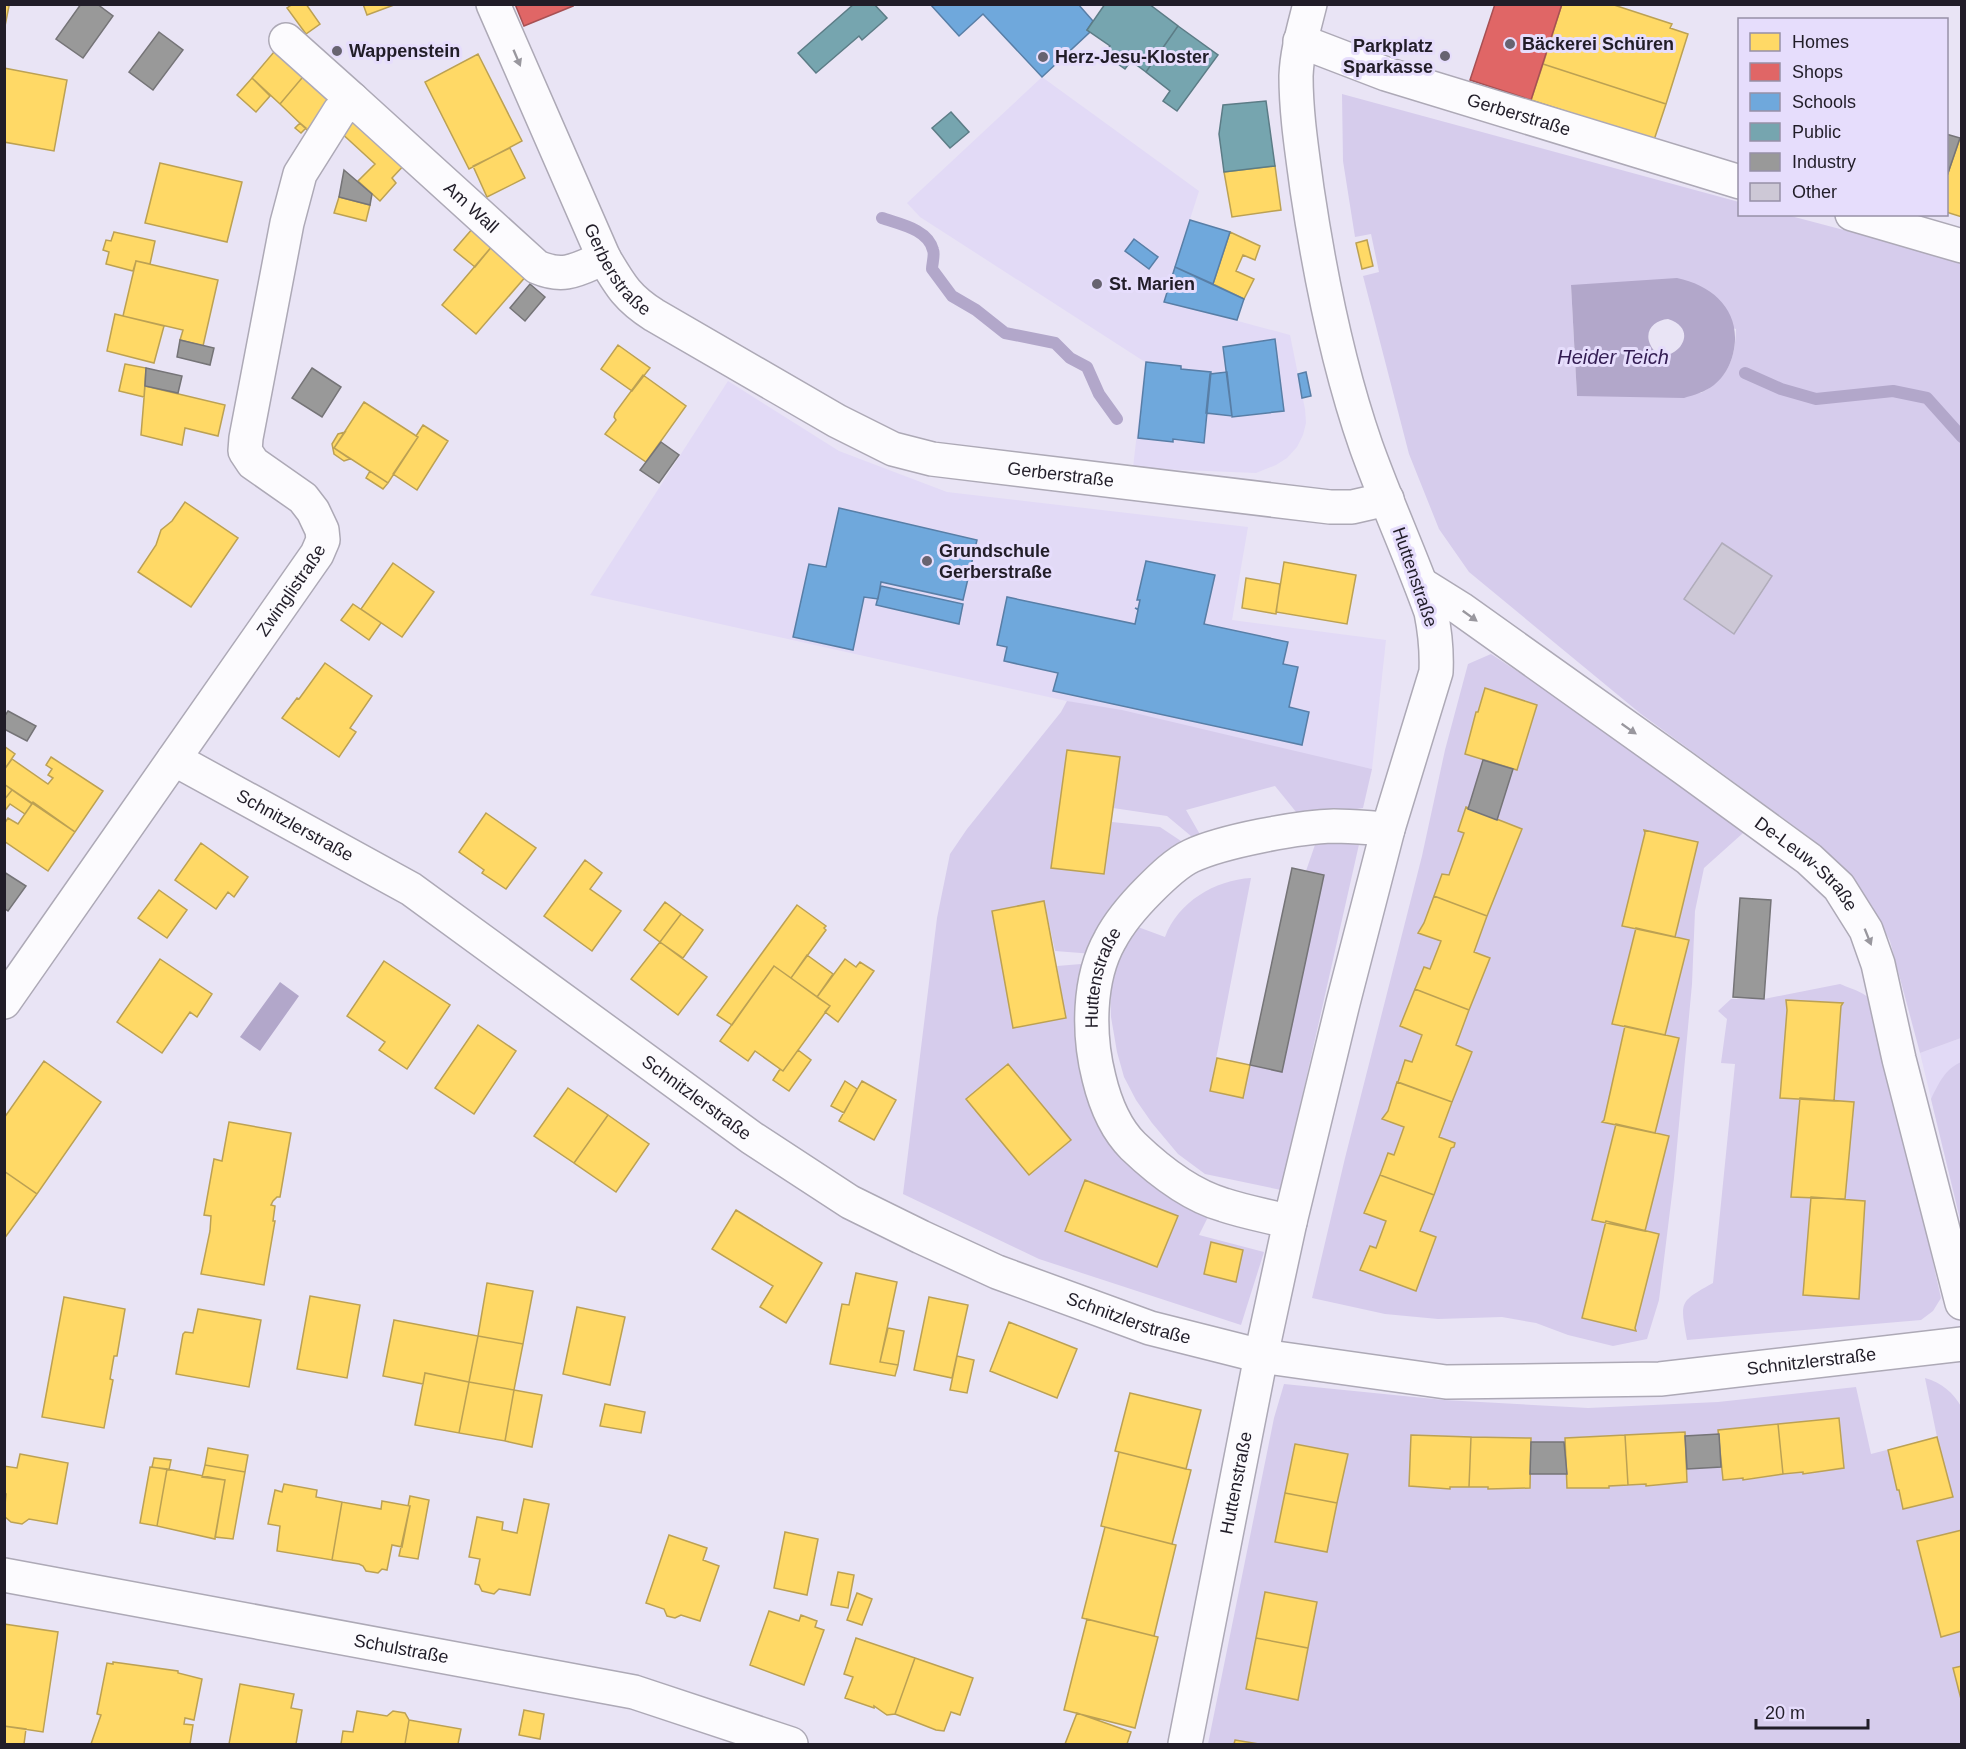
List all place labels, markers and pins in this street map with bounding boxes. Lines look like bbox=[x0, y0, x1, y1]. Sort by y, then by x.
place label: Bäckerei Schüren bbox=[1522, 34, 1674, 54]
place label: Parkplatz Sparkasse bbox=[1343, 36, 1433, 77]
marker: Bäckerei Schüren bbox=[1503, 37, 1517, 51]
place label: Wappenstein bbox=[349, 41, 460, 61]
marker: Wappenstein bbox=[330, 44, 344, 58]
place label: Herz-Jesu-Kloster bbox=[1055, 47, 1209, 67]
marker: Parkplatz Sparkasse bbox=[1438, 49, 1452, 63]
marker: Herz-Jesu-Kloster bbox=[1036, 50, 1050, 64]
place label: St. Marien bbox=[1109, 274, 1195, 294]
marker: St. Marien bbox=[1090, 277, 1104, 291]
place label: Grundschule Gerberstraße bbox=[939, 541, 1052, 582]
marker: Grundschule Gerberstraße bbox=[920, 554, 934, 568]

